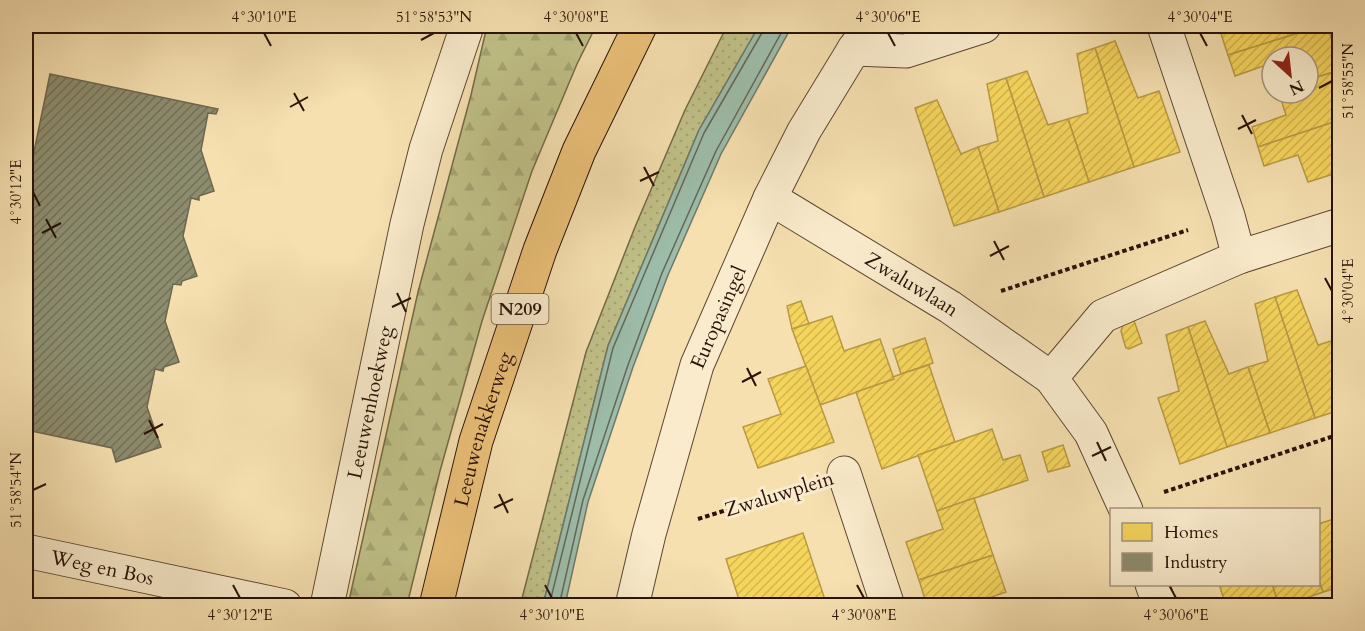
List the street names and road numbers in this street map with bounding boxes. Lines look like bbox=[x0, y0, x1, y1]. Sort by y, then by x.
street label: Zwaluwlaan bbox=[860, 245, 965, 323]
street label: Europasingel bbox=[684, 261, 752, 373]
road number: N209 bbox=[492, 294, 548, 324]
street label: Leeuwenhoekweg bbox=[340, 323, 399, 481]
street label: Leeuwenakkerweg bbox=[447, 347, 519, 509]
street label: Zwaluwplein bbox=[721, 464, 838, 523]
street label: Weg en Bos bbox=[47, 543, 156, 591]

